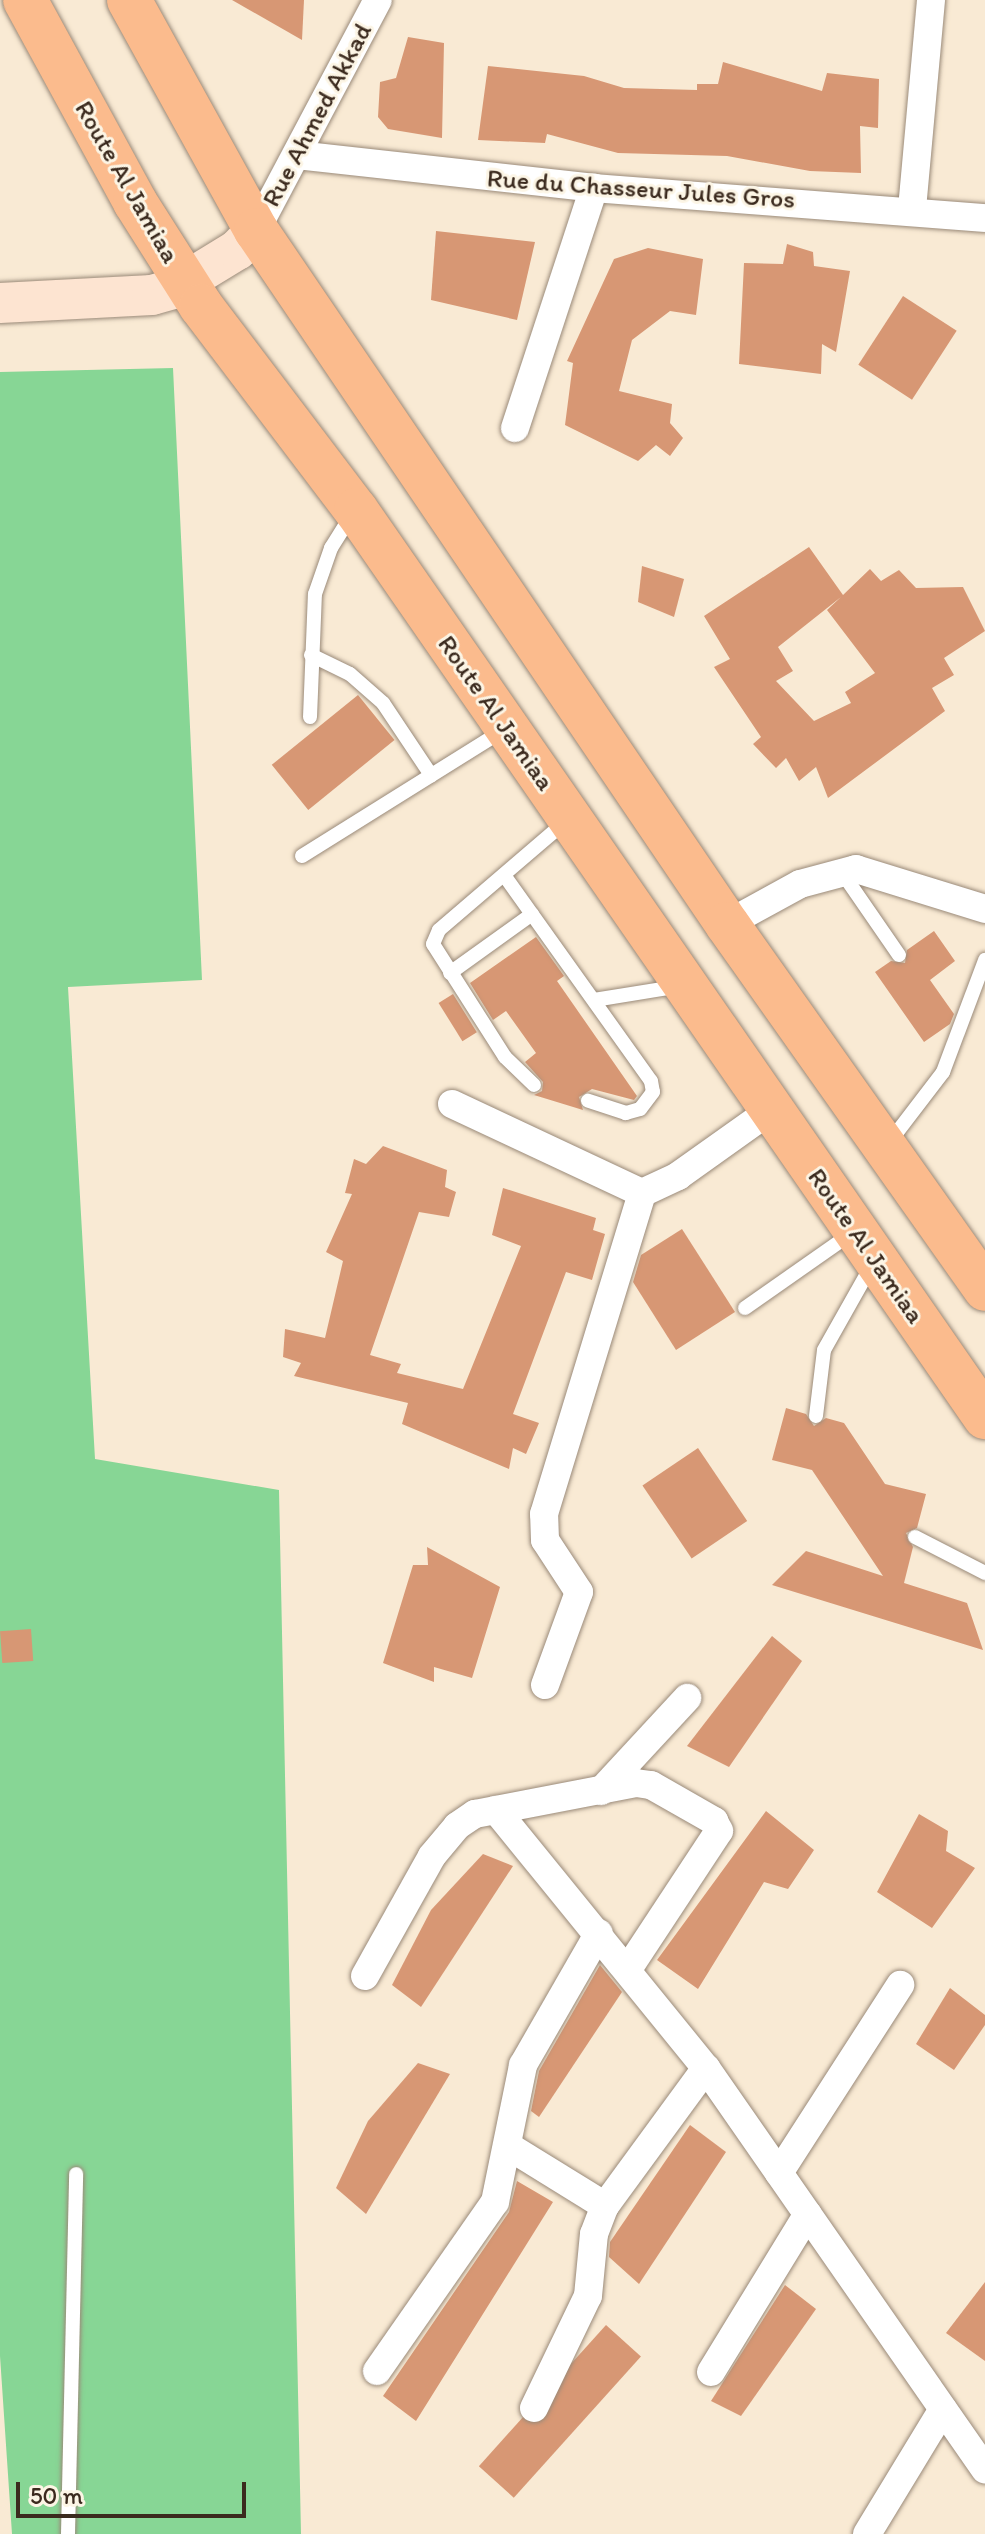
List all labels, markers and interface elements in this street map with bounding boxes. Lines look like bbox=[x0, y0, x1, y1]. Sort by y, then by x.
street label: Rue Ahmed Akkad bbox=[256, 18, 378, 212]
street label: Route Al Jamiaa bbox=[68, 95, 186, 269]
street label: Rue du Chasseur Jules Gros bbox=[485, 163, 797, 215]
street label: Route Al Jamiaa bbox=[431, 629, 561, 797]
street label: Route Al Jamiaa bbox=[801, 1162, 931, 1330]
scale bar bbox=[20, 2466, 250, 2516]
text: 50 m bbox=[30, 2481, 83, 2510]

